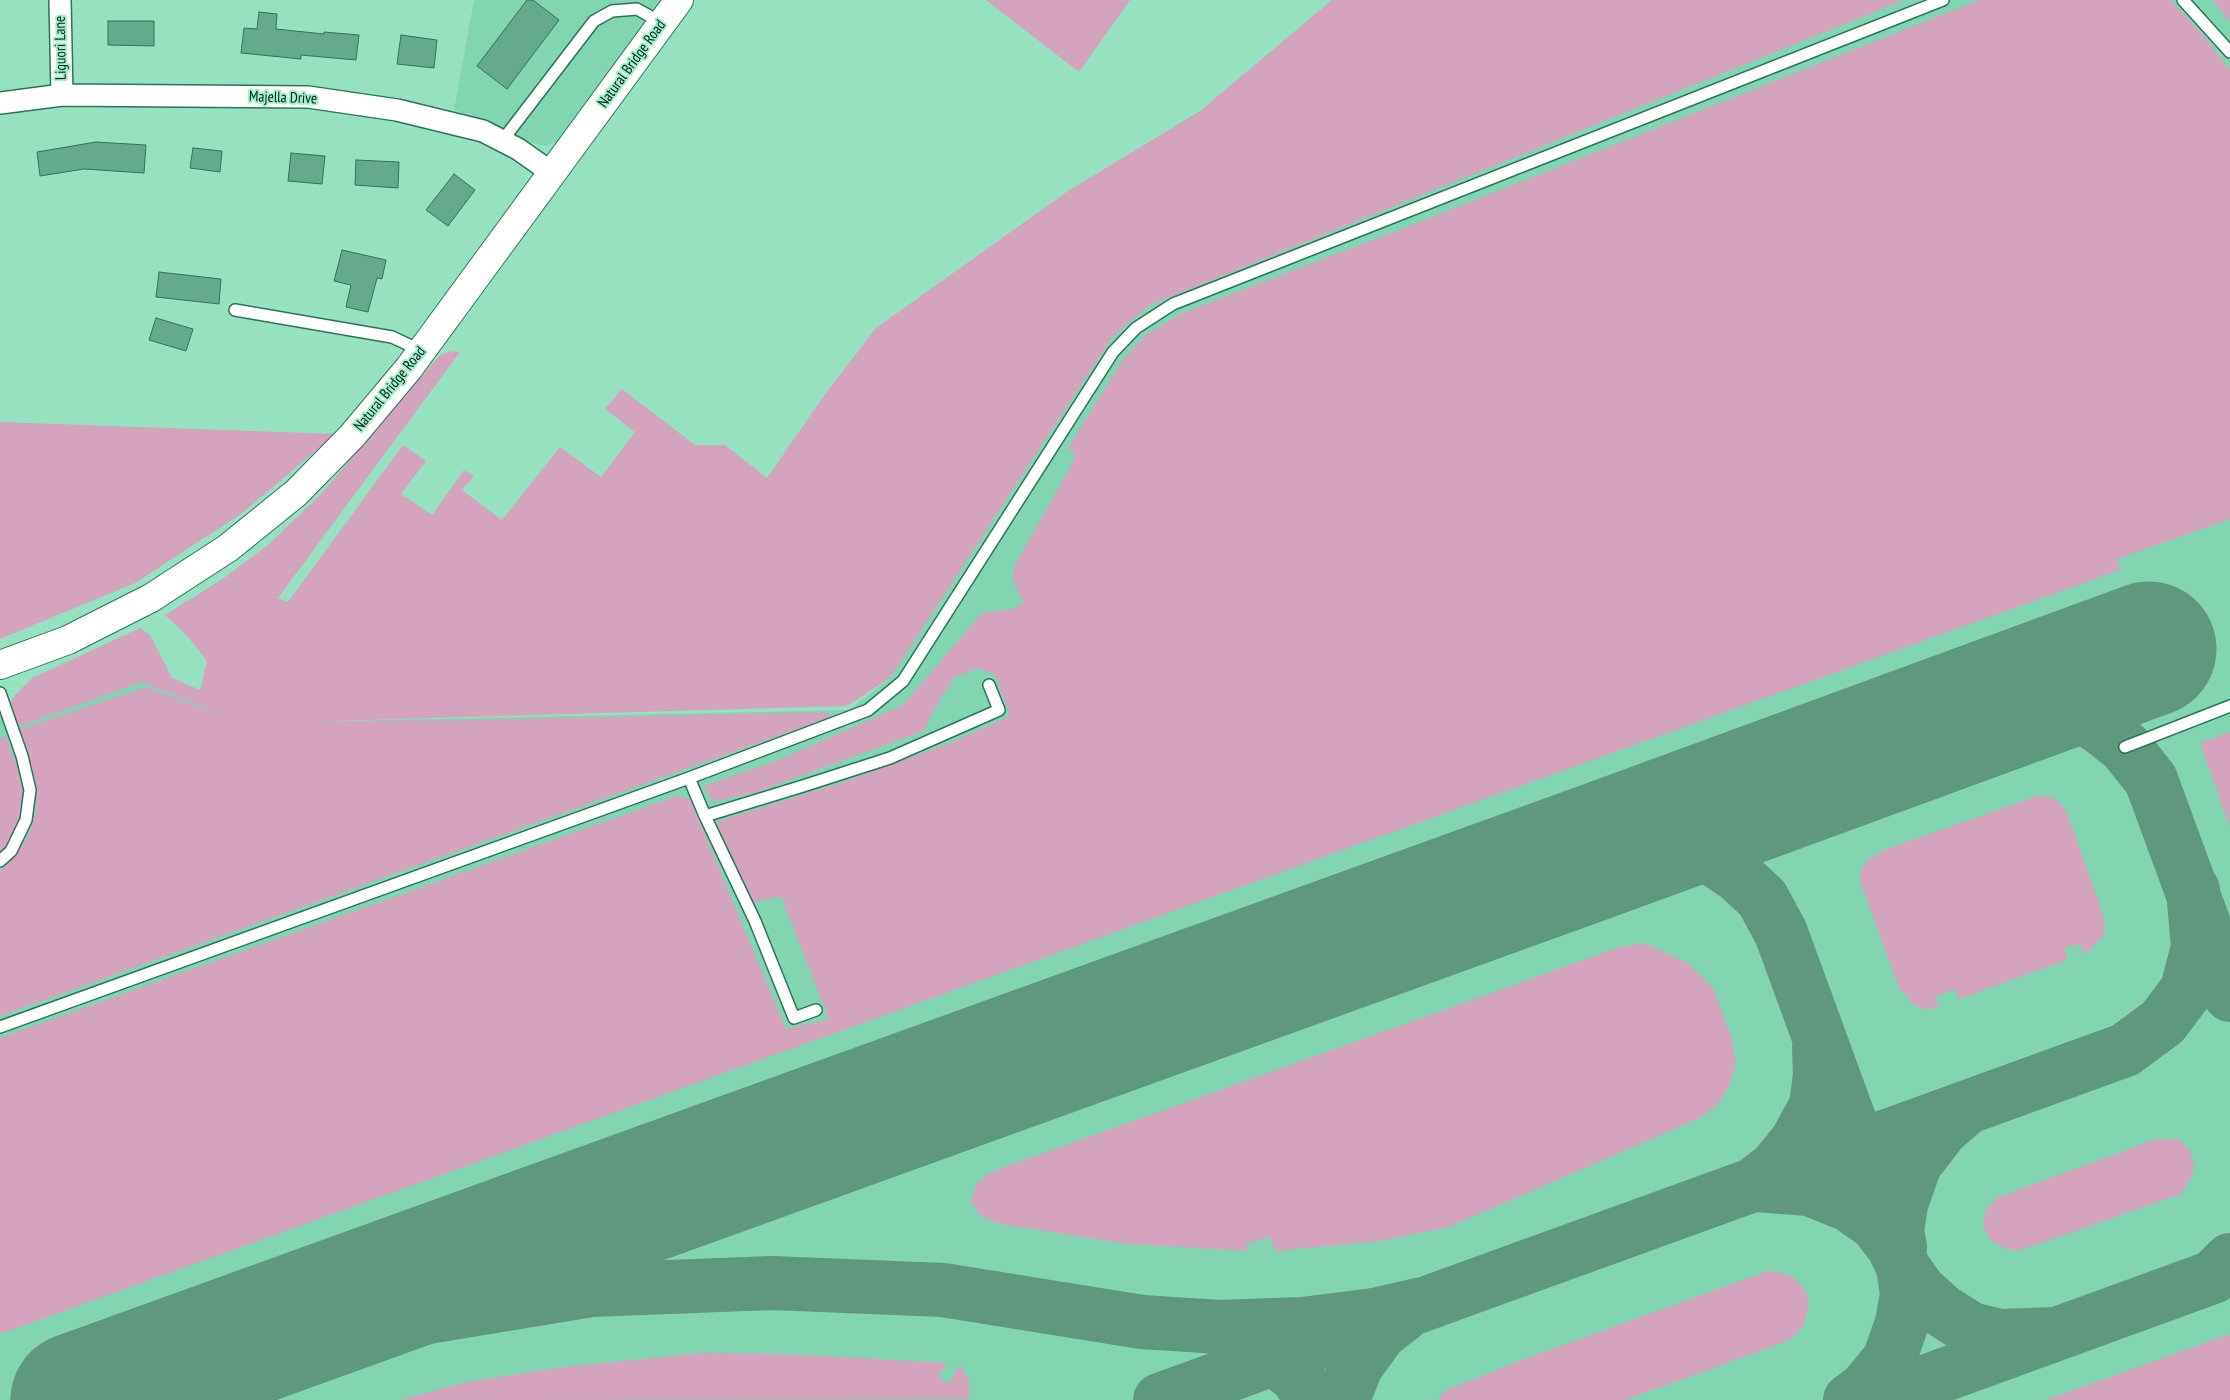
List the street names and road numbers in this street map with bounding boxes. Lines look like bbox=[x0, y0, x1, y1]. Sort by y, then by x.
street label: Liguori Lane bbox=[51, 16, 71, 80]
street label: Natural Bridge Road bbox=[594, 17, 670, 111]
street label: Majella Drive bbox=[249, 88, 317, 108]
street label: Natural Bridge Road bbox=[350, 343, 430, 435]

